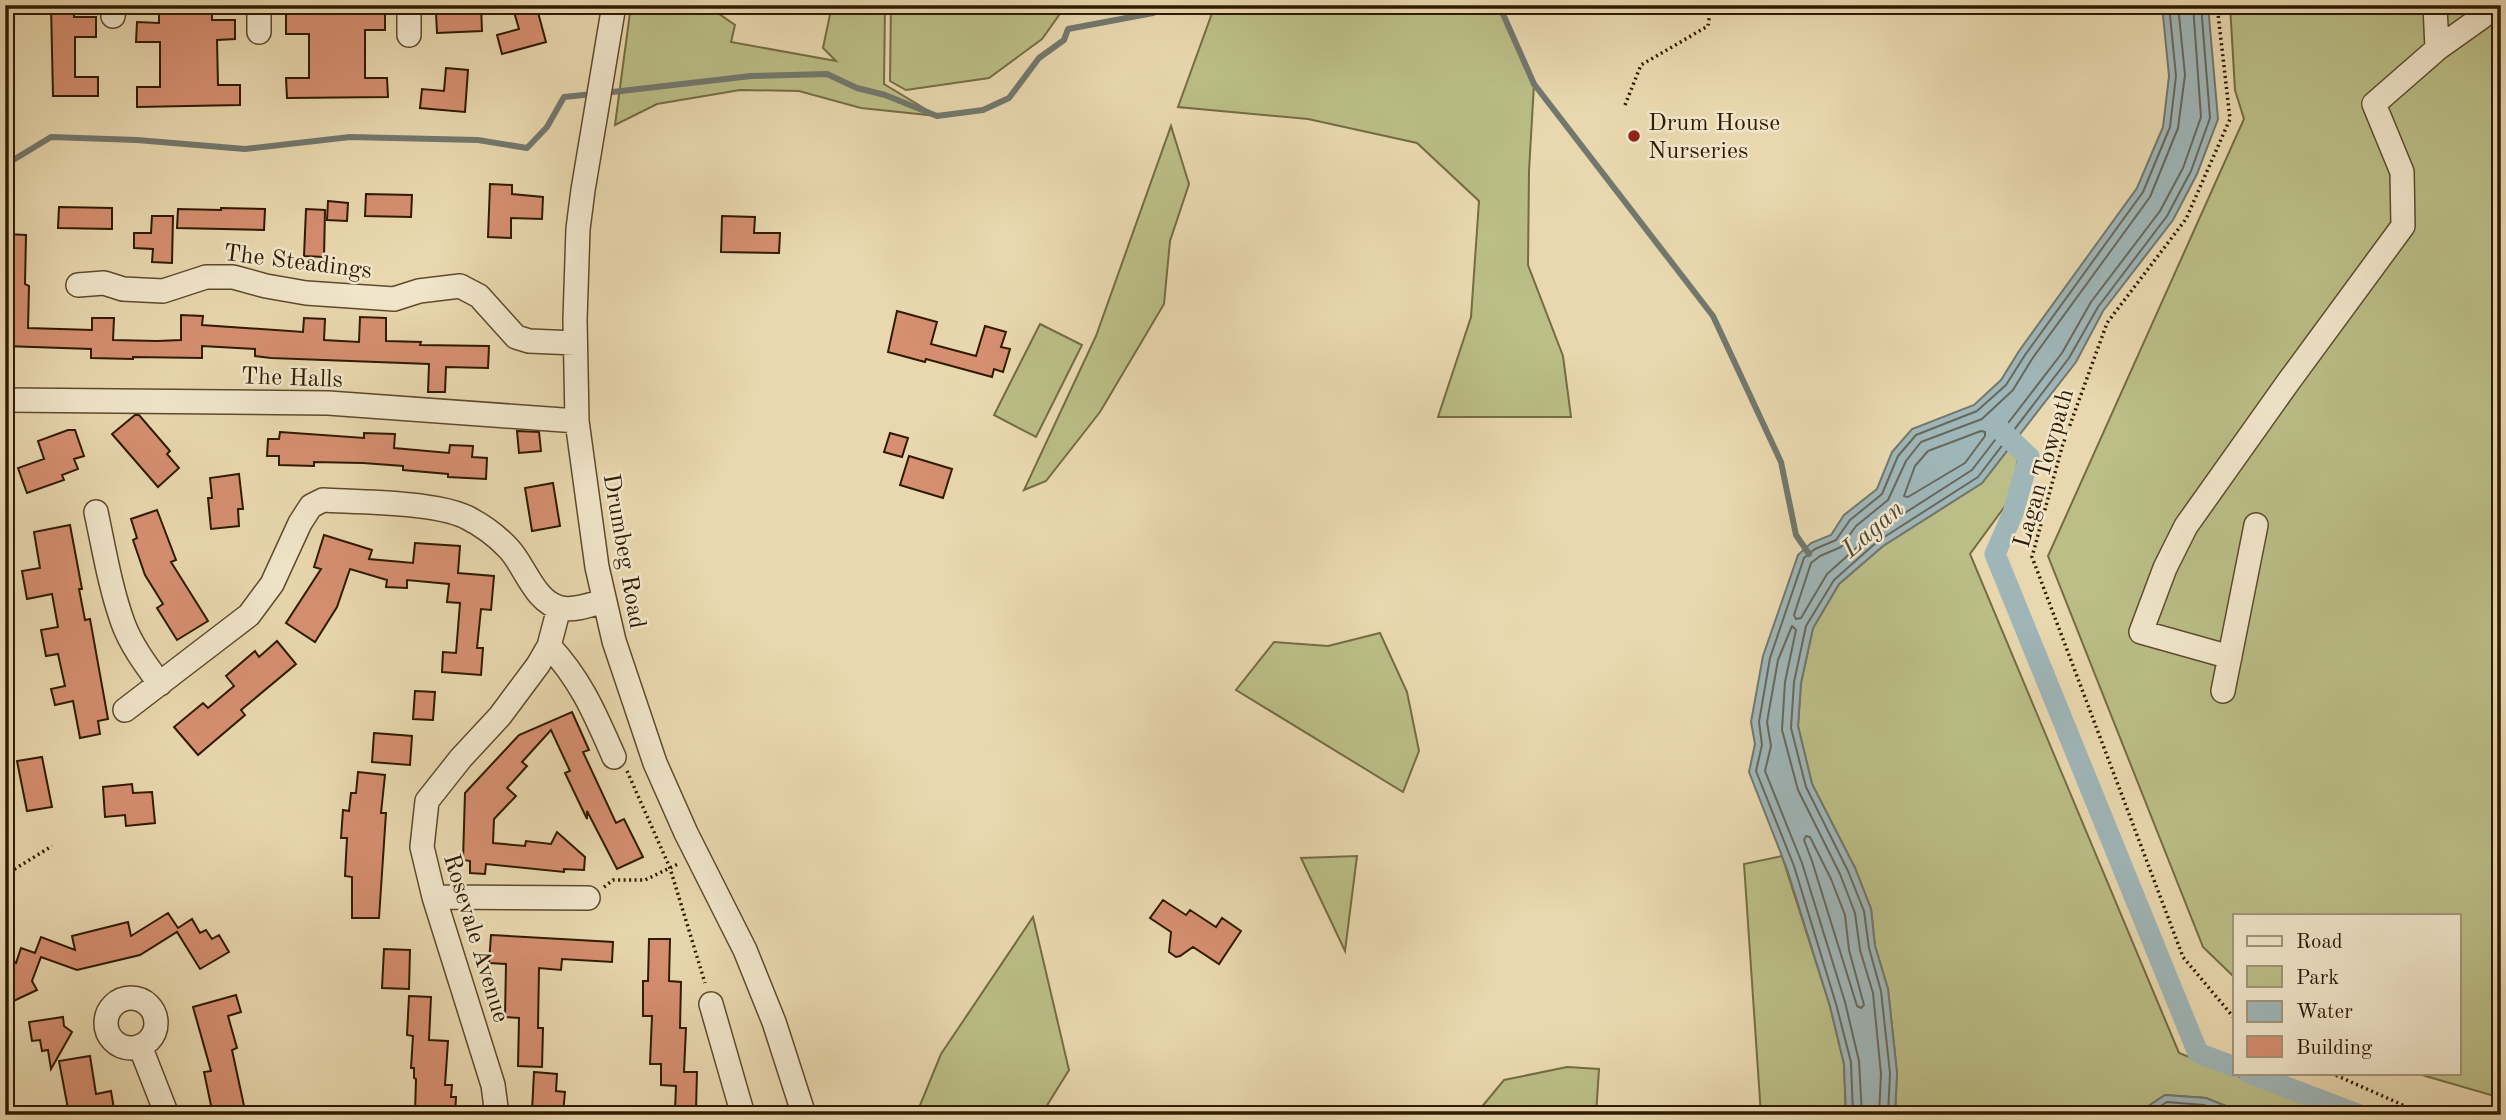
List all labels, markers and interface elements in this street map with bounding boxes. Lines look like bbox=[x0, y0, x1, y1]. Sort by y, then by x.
place label: Drum House Nurseries bbox=[1648, 112, 1780, 164]
marker: Drum House Nurseries bbox=[1626, 128, 1642, 144]
street label: The Steadings bbox=[222, 242, 373, 284]
street label: The Halls bbox=[240, 365, 343, 393]
street label: Lagan Towpath bbox=[2011, 387, 2079, 551]
street label: Drumbeg Road bbox=[598, 472, 648, 631]
water label: Lagan bbox=[1837, 496, 1909, 564]
street label: Rosevale Avenue bbox=[438, 851, 512, 1026]
legend bbox=[2233, 914, 2460, 1074]
text: Road bbox=[2296, 932, 2343, 953]
text: Park bbox=[2296, 968, 2339, 989]
text: Water bbox=[2296, 1002, 2353, 1023]
text: Building bbox=[2296, 1038, 2373, 1059]

